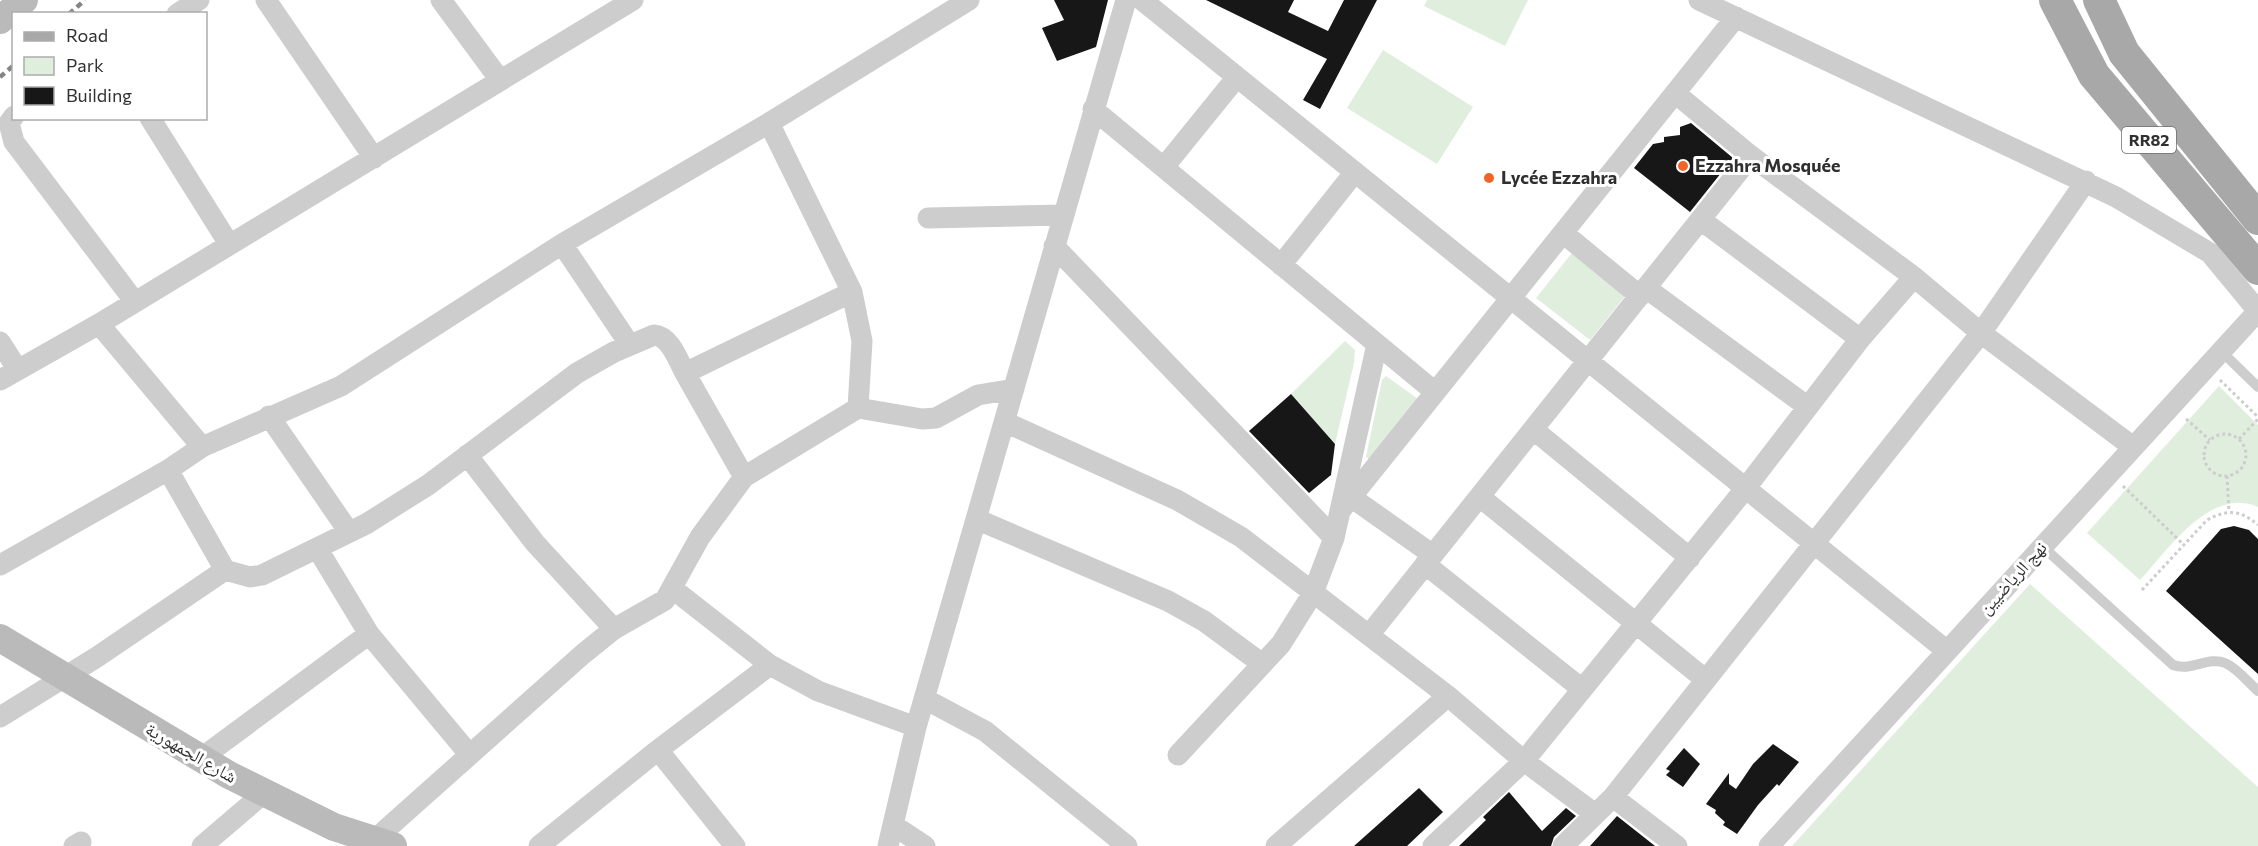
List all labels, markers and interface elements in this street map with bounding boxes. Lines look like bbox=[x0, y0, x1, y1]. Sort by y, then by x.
legend bbox=[12, 12, 207, 120]
text: Road bbox=[66, 24, 108, 46]
text: Park bbox=[66, 54, 104, 76]
text: Building bbox=[66, 84, 132, 106]
road number: RR82 bbox=[2122, 127, 2176, 153]
place label: Ezzahra Mosquée bbox=[1695, 154, 1840, 176]
marker: Ezzahra Mosquée bbox=[1676, 159, 1690, 173]
place label: Lycée Ezzahra bbox=[1501, 166, 1617, 188]
marker: Lycée Ezzahra bbox=[1482, 171, 1496, 185]
street label: نهج الرياضيين bbox=[1974, 536, 2052, 620]
street label: شارع الجمهورية bbox=[141, 717, 241, 788]

